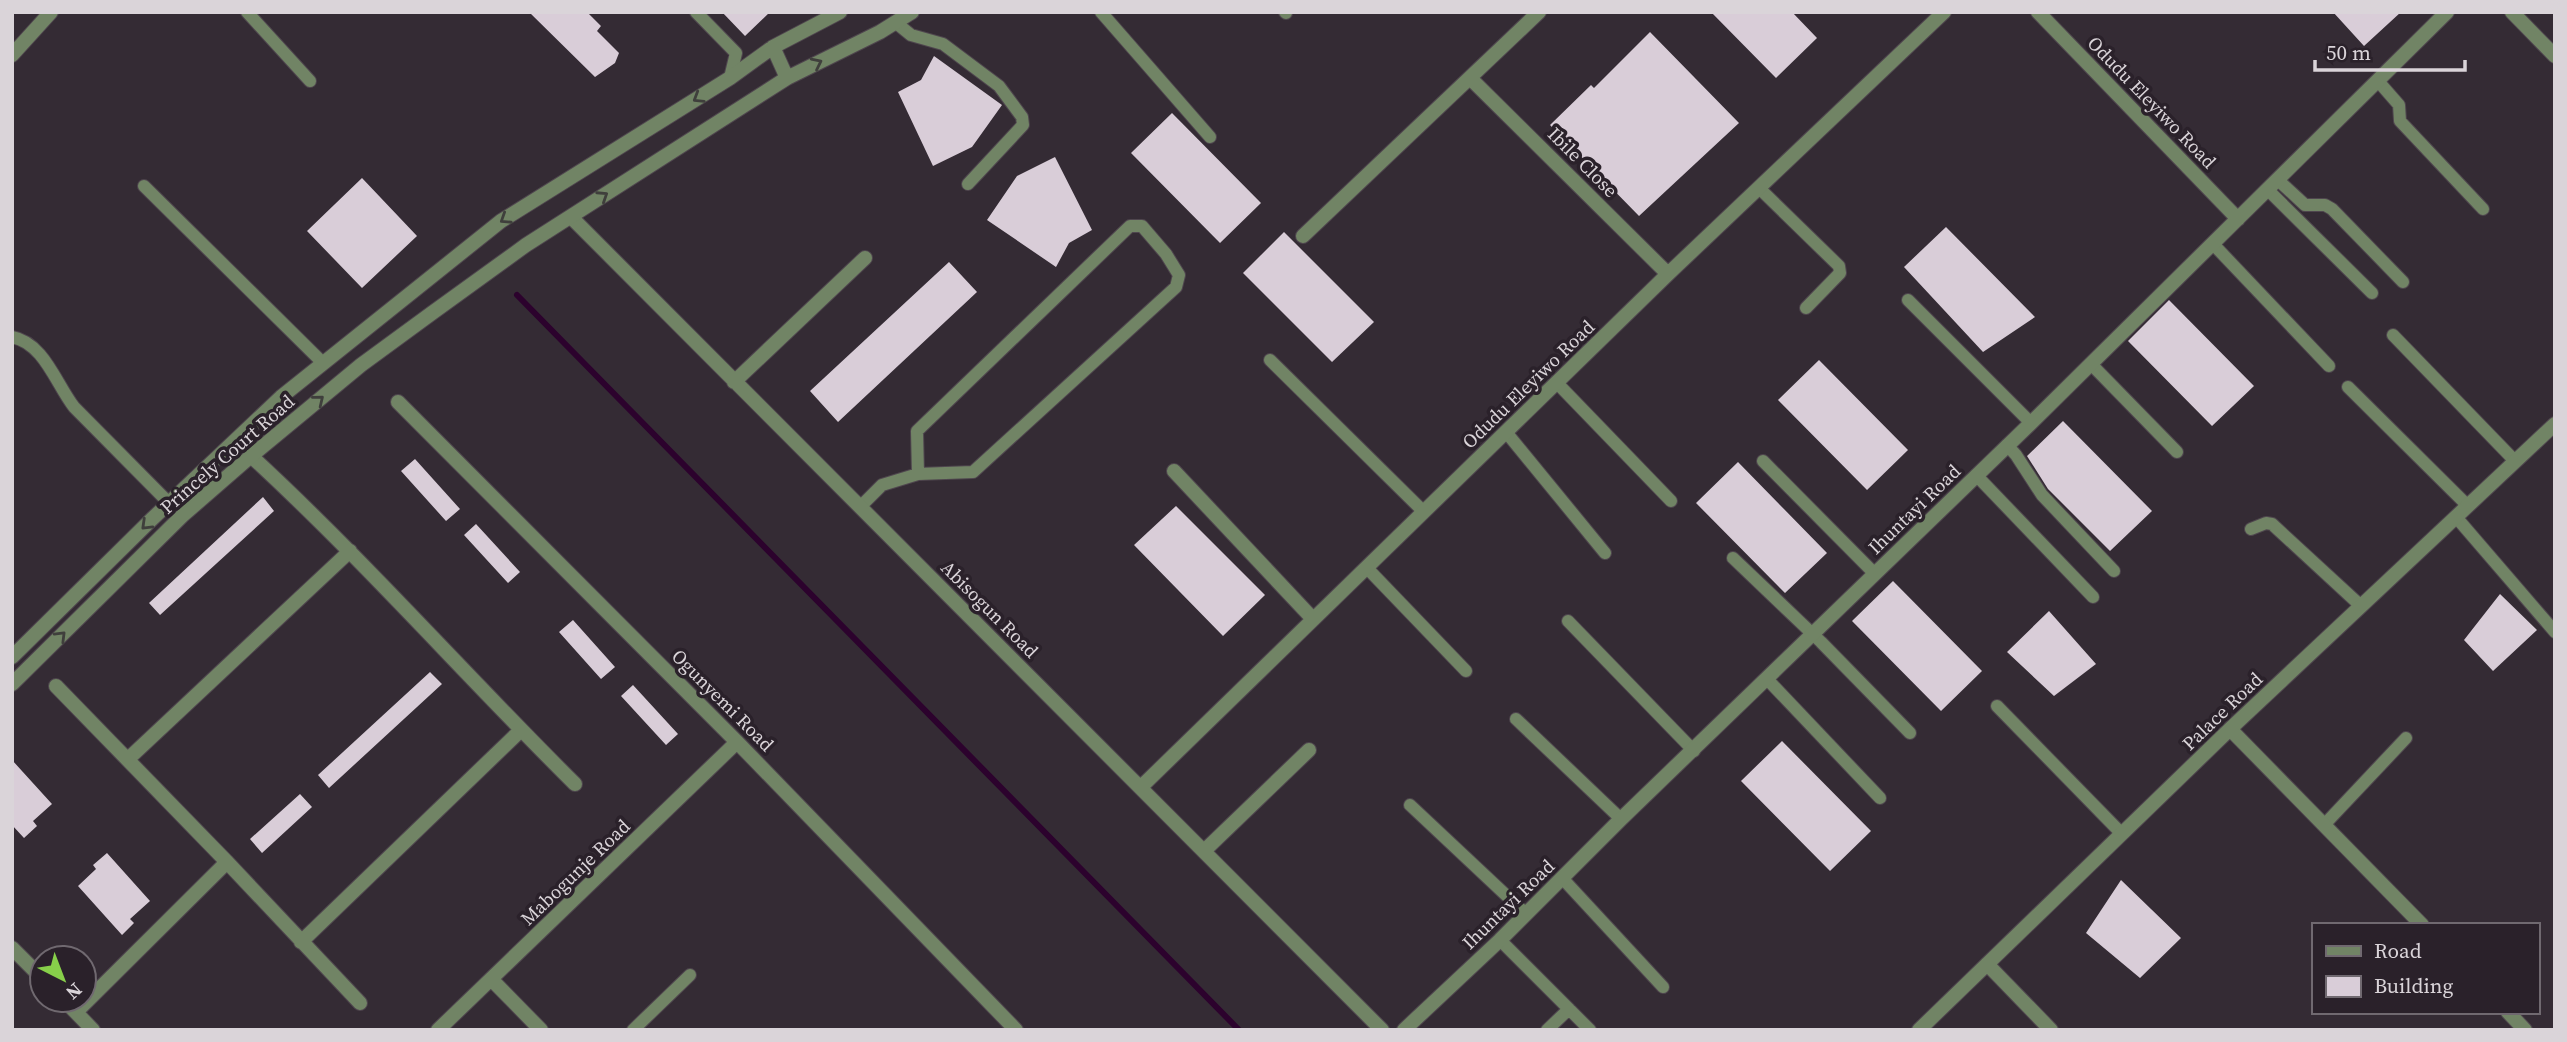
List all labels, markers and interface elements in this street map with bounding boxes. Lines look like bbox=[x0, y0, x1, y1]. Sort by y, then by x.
scale bar bbox=[2315, 28, 2466, 72]
street label: Odudu Eleyiwo Road bbox=[2082, 30, 2222, 174]
text: 50 m bbox=[2326, 38, 2371, 67]
one-way arrow bbox=[810, 58, 822, 72]
one-way arrow bbox=[692, 90, 705, 103]
street label: Ibile Close bbox=[1542, 121, 1624, 203]
one-way arrow bbox=[595, 192, 608, 205]
one-way arrow bbox=[500, 211, 513, 224]
street label: Odudu Eleyiwo Road bbox=[1456, 314, 1600, 454]
street label: Princely Court Road bbox=[154, 388, 300, 520]
one-way arrow bbox=[311, 396, 323, 409]
street label: Ihuntayi Road bbox=[1862, 458, 1966, 560]
one-way arrow bbox=[141, 517, 154, 530]
street label: Abisogun Road bbox=[936, 555, 1045, 664]
one-way arrow bbox=[52, 632, 65, 645]
street label: Ogunyemi Road bbox=[666, 643, 780, 757]
street label: Palace Road bbox=[2176, 666, 2268, 756]
street label: Mabogunje Road bbox=[515, 813, 636, 931]
street label: Ihuntayi Road bbox=[1456, 853, 1560, 955]
legend bbox=[2312, 923, 2539, 1014]
text: Road bbox=[2374, 936, 2422, 965]
north arrow bbox=[28, 944, 98, 1014]
text: Building bbox=[2374, 971, 2453, 1000]
text: N bbox=[60, 977, 88, 1006]

